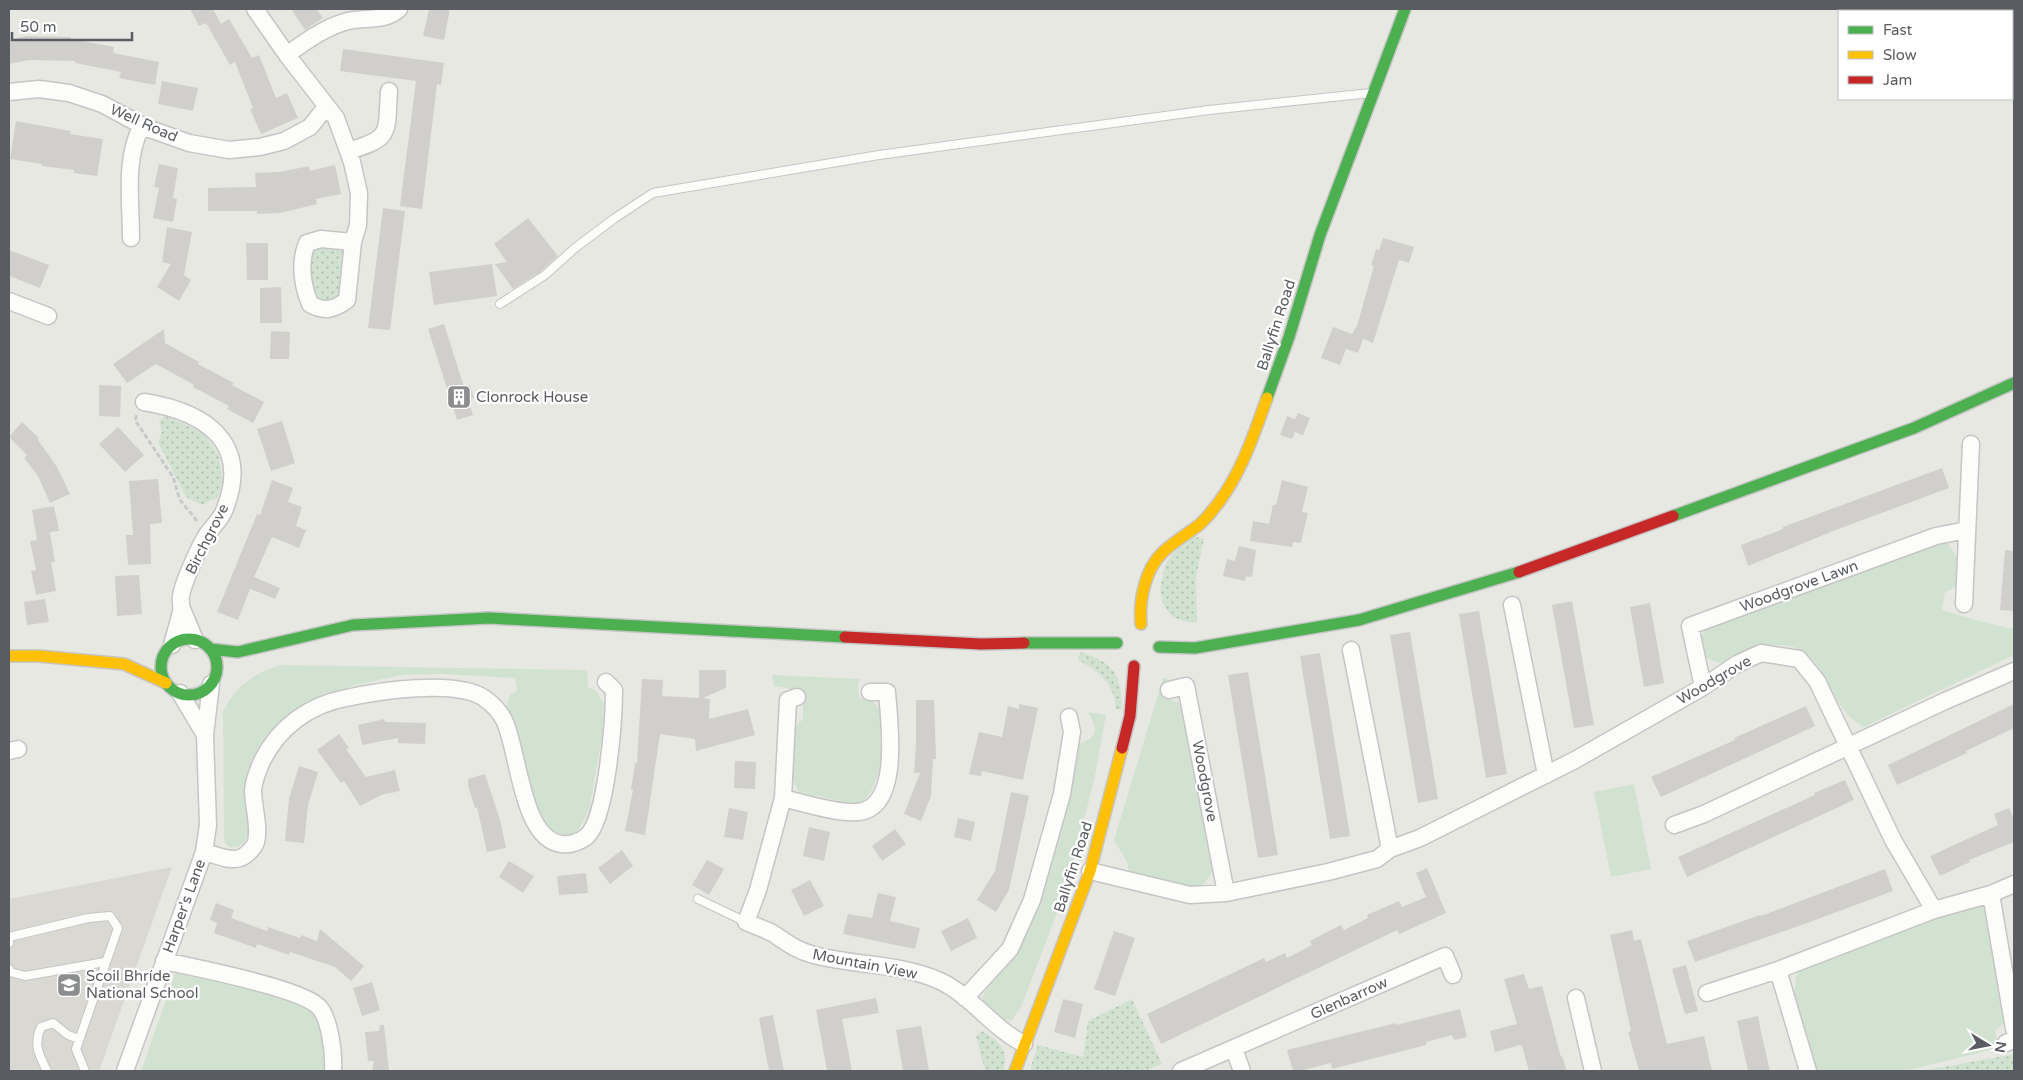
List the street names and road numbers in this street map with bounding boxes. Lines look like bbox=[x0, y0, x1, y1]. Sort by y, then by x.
street label: Well Road bbox=[107, 100, 181, 146]
street label: Ballyfin Road bbox=[1253, 277, 1299, 373]
street label: Birchgrove bbox=[182, 501, 232, 577]
street label: Woodgrove Lawn bbox=[1737, 556, 1861, 616]
street label: Woodgrove bbox=[1674, 652, 1754, 708]
street label: Woodgrove bbox=[1188, 739, 1222, 823]
street label: Ballyfin Road bbox=[1050, 819, 1096, 915]
street label: Harper's Lane bbox=[159, 857, 209, 955]
street label: Mountain View bbox=[811, 945, 919, 983]
street label: Glenbarrow bbox=[1308, 973, 1391, 1023]

